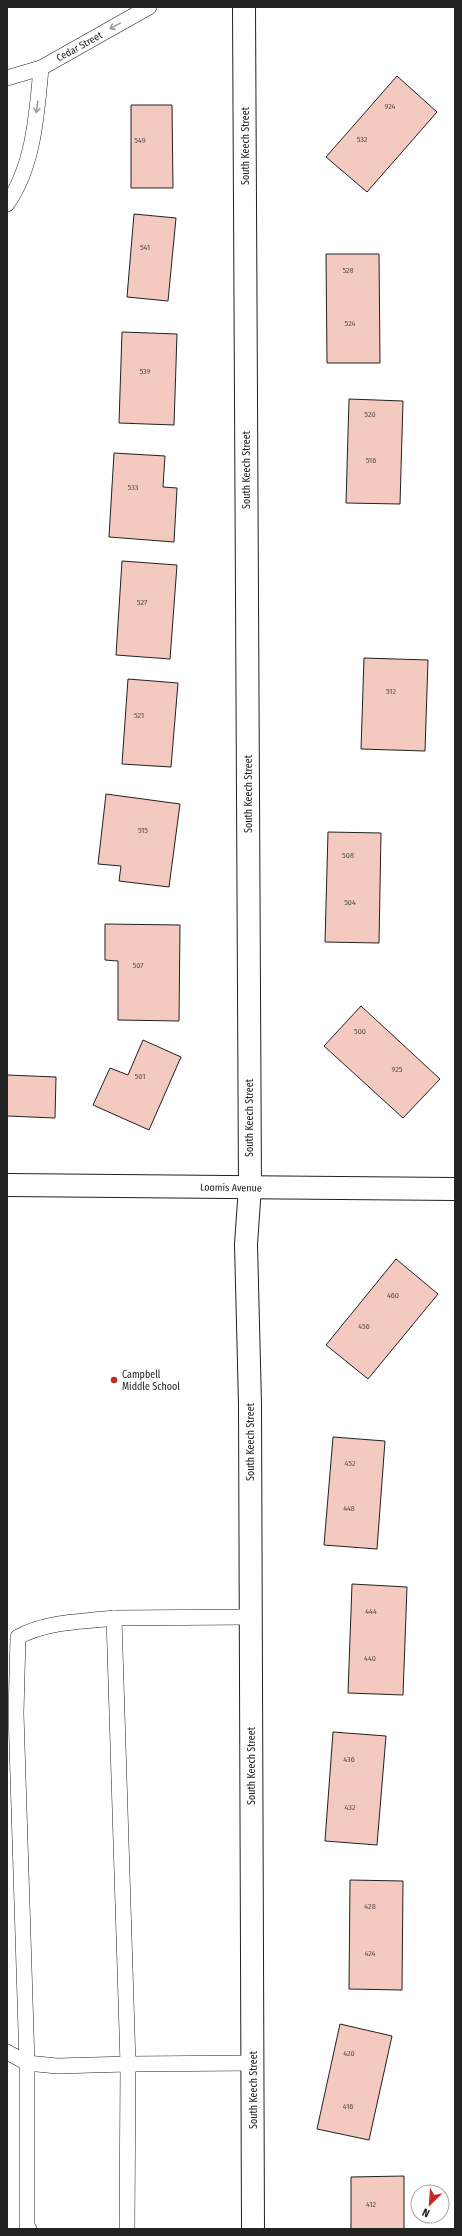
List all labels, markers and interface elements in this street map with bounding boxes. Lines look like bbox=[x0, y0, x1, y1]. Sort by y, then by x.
one-way arrow bbox=[109, 23, 121, 30]
street label: Cedar Street bbox=[54, 29, 105, 64]
one-way arrow bbox=[33, 100, 41, 113]
house number: 924 bbox=[385, 102, 396, 111]
street label: South Keech Street bbox=[240, 106, 252, 185]
house number: 532 bbox=[357, 135, 368, 144]
house number: 549 bbox=[134, 136, 146, 145]
house number: 541 bbox=[140, 243, 150, 252]
house number: 528 bbox=[342, 266, 354, 275]
house number: 524 bbox=[345, 319, 356, 328]
house number: 539 bbox=[139, 367, 151, 376]
house number: 520 bbox=[364, 410, 376, 419]
street label: South Keech Street bbox=[241, 430, 253, 509]
house number: 516 bbox=[366, 456, 376, 465]
house number: 533 bbox=[128, 483, 139, 492]
house number: 527 bbox=[137, 598, 148, 607]
house number: 512 bbox=[386, 687, 396, 696]
house number: 521 bbox=[134, 711, 144, 720]
street label: South Keech Street bbox=[243, 754, 255, 833]
house number: 515 bbox=[138, 826, 148, 835]
house number: 508 bbox=[342, 851, 354, 860]
house number: 504 bbox=[344, 898, 356, 907]
house number: 507 bbox=[133, 961, 144, 970]
house number: 500 bbox=[354, 1027, 366, 1036]
house number: 925 bbox=[392, 1065, 403, 1074]
house number: 501 bbox=[135, 1072, 145, 1081]
street label: South Keech Street bbox=[244, 1078, 256, 1157]
street label: Loomis Avenue bbox=[200, 1181, 262, 1195]
house number: 460 bbox=[387, 1291, 399, 1300]
house number: 456 bbox=[358, 1322, 370, 1331]
place label: Campbell Middle School bbox=[122, 1369, 180, 1393]
marker: Campbell Middle School bbox=[109, 1375, 119, 1385]
street label: South Keech Street bbox=[245, 1402, 257, 1481]
house number: 452 bbox=[345, 1459, 356, 1468]
house number: 448 bbox=[343, 1504, 355, 1513]
house number: 444 bbox=[365, 1607, 377, 1616]
house number: 440 bbox=[364, 1654, 376, 1663]
street label: South Keech Street bbox=[246, 1726, 258, 1805]
house number: 436 bbox=[343, 1755, 355, 1764]
house number: 432 bbox=[345, 1803, 356, 1812]
house number: 428 bbox=[364, 1902, 376, 1911]
house number: 424 bbox=[364, 1949, 376, 1958]
house number: 420 bbox=[343, 2049, 355, 2058]
street label: South Keech Street bbox=[248, 2050, 260, 2129]
house number: 416 bbox=[343, 2102, 353, 2111]
north arrow bbox=[410, 2184, 450, 2224]
house number: 412 bbox=[366, 2200, 377, 2209]
text: N bbox=[420, 2205, 432, 2220]

